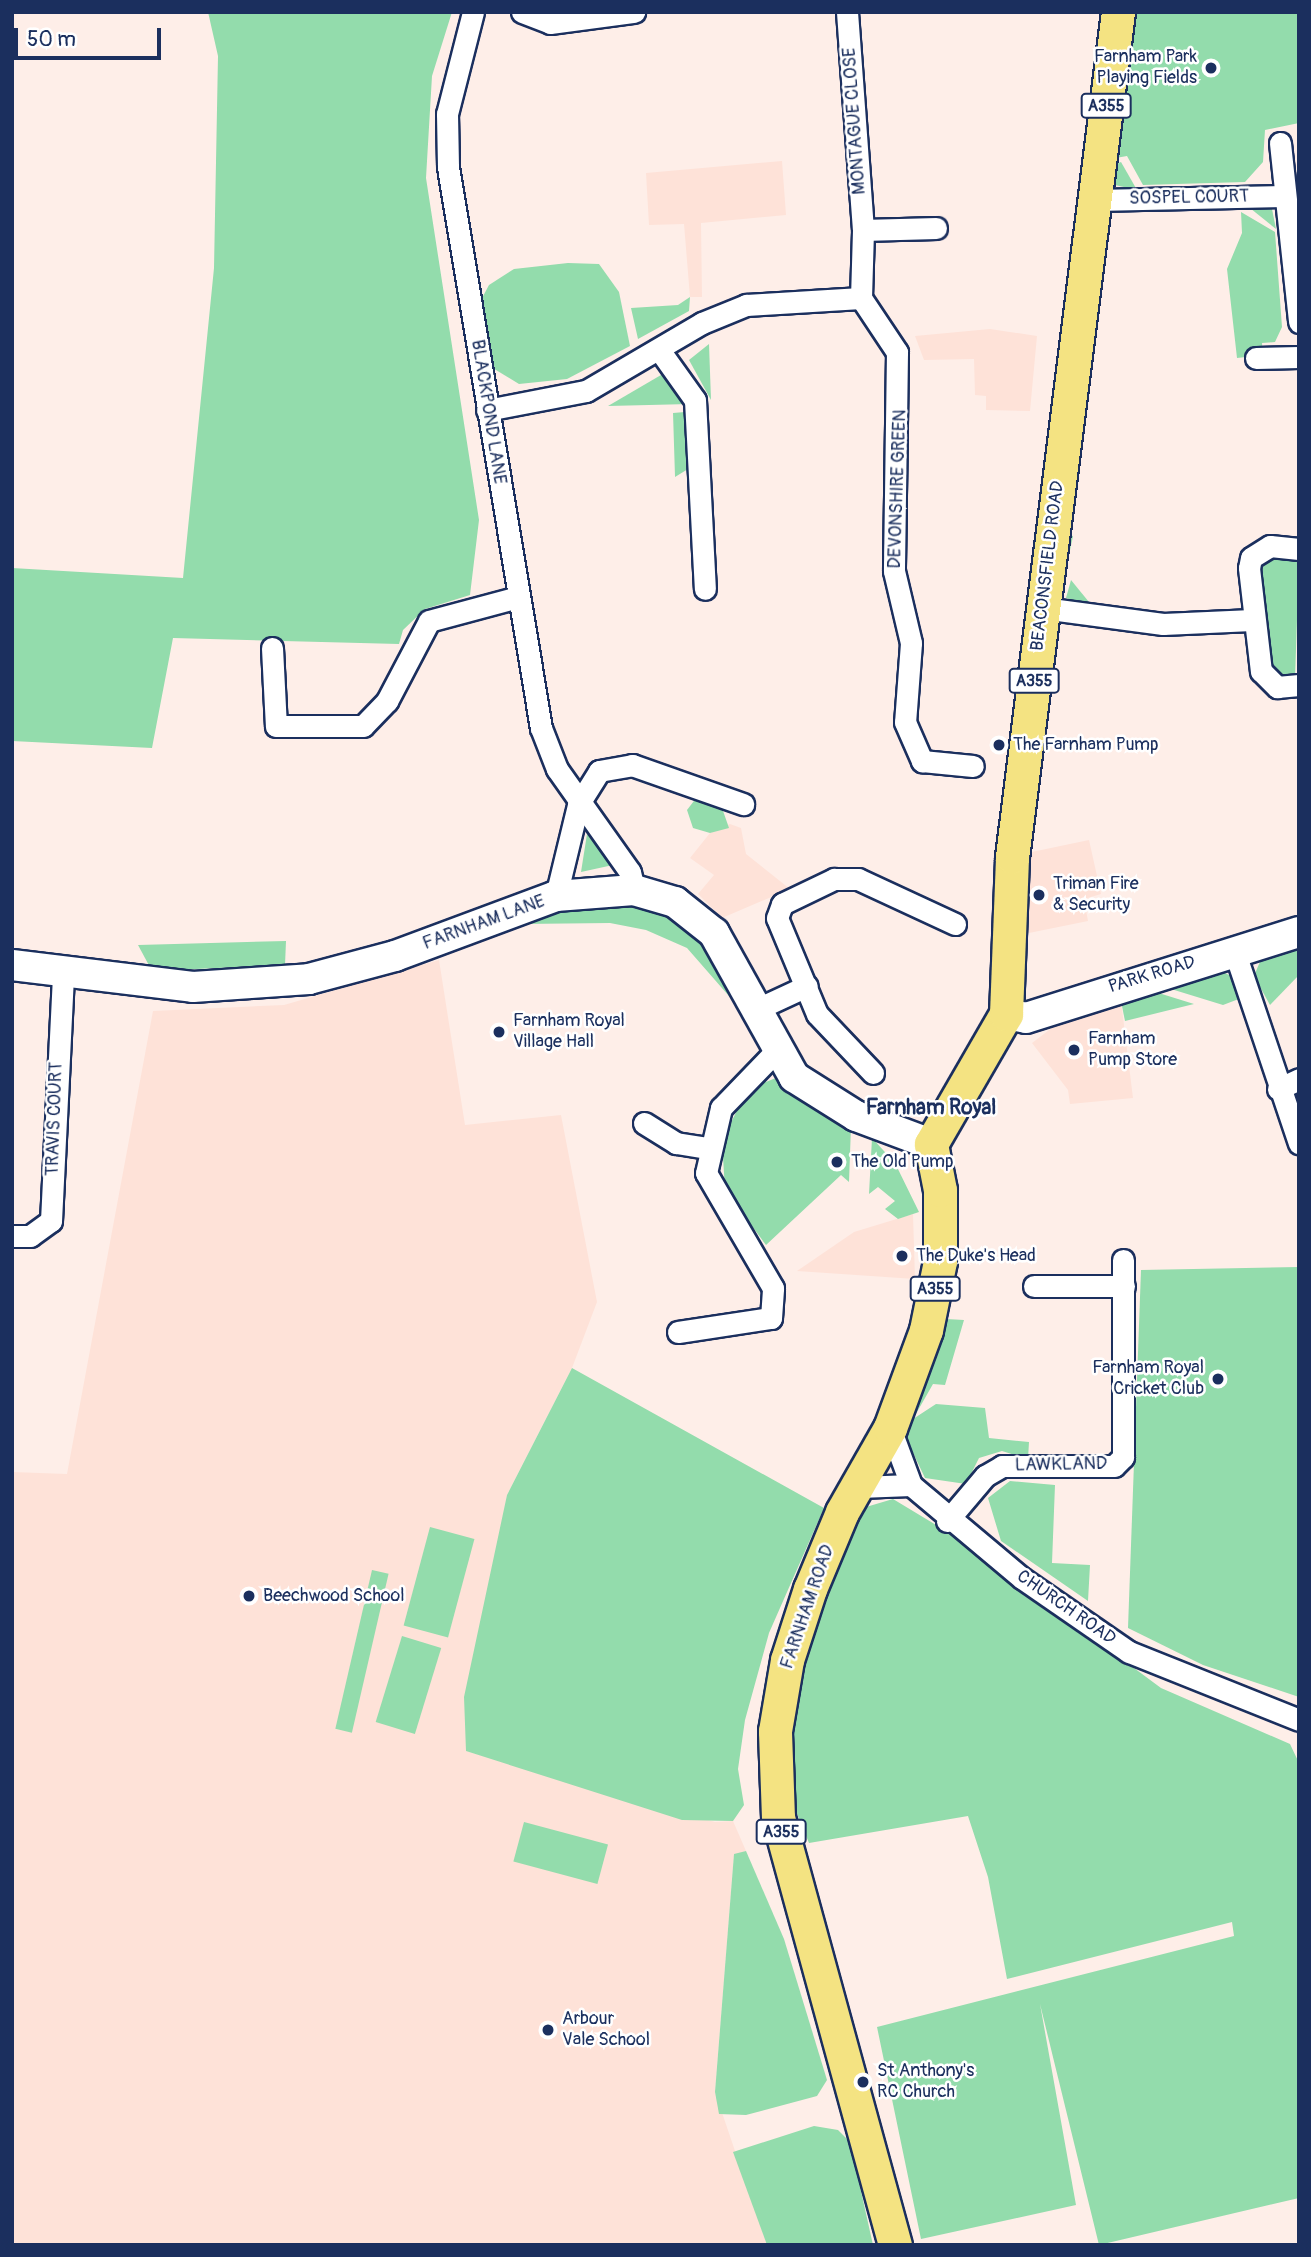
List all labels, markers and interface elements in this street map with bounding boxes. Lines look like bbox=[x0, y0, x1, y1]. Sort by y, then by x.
scale bar bbox=[18, 14, 164, 58]
text: 50 m bbox=[27, 26, 76, 53]
street label: MONTAGUE CLOSE bbox=[839, 47, 871, 195]
place label: Farnham Park Playing Fields bbox=[1094, 47, 1197, 90]
marker: Farnham Park Playing Fields bbox=[1203, 60, 1219, 76]
road number: A355 bbox=[1080, 94, 1132, 118]
street label: SOSPEL COURT bbox=[1129, 186, 1249, 210]
street label: BLACKPOND LANE bbox=[466, 338, 510, 486]
street label: DEVONSHIRE GREEN bbox=[884, 409, 912, 569]
street label: BEACONSFIELD ROAD bbox=[1027, 480, 1069, 652]
road number: A355 bbox=[1008, 668, 1060, 694]
place label: The Farnham Pump bbox=[1013, 734, 1159, 756]
marker: The Farnham Pump bbox=[991, 737, 1007, 753]
place label: Triman Fire & Security bbox=[1053, 874, 1139, 917]
marker: Triman Fire & Security bbox=[1031, 887, 1047, 903]
street label: FARNHAM LANE bbox=[420, 891, 548, 955]
street label: PARK ROAD bbox=[1106, 952, 1198, 998]
place label: Farnham Royal Village Hall bbox=[513, 1011, 625, 1054]
marker: Farnham Royal Village Hall bbox=[491, 1024, 507, 1040]
place label: Farnham Pump Store bbox=[1088, 1029, 1177, 1072]
marker: Farnham Pump Store bbox=[1066, 1042, 1082, 1058]
street label: TRAVIS COURT bbox=[42, 1062, 68, 1176]
district label: Farnham Royal bbox=[866, 1095, 996, 1121]
place label: The Old Pump bbox=[851, 1151, 954, 1173]
marker: The Old Pump bbox=[829, 1154, 845, 1170]
place label: The Duke's Head bbox=[916, 1245, 1036, 1267]
marker: The Duke's Head bbox=[894, 1248, 910, 1264]
road number: A355 bbox=[909, 1276, 961, 1302]
place label: Farnham Royal Cricket Club bbox=[1092, 1358, 1204, 1400]
marker: Farnham Royal Cricket Club bbox=[1210, 1371, 1226, 1387]
street label: LAWKLAND bbox=[1015, 1453, 1107, 1477]
street label: FARNHAM ROAD bbox=[777, 1542, 839, 1672]
street label: CHURCH ROAD bbox=[1012, 1566, 1120, 1650]
place label: Beechwood School bbox=[263, 1585, 404, 1607]
marker: Beechwood School bbox=[241, 1588, 257, 1604]
road number: A355 bbox=[755, 1820, 807, 1844]
place label: Arbour Vale School bbox=[562, 2009, 650, 2052]
marker: Arbour Vale School bbox=[540, 2022, 556, 2038]
place label: St Anthony's RC Church bbox=[877, 2061, 974, 2104]
marker: St Anthony's RC Church bbox=[855, 2074, 871, 2090]

